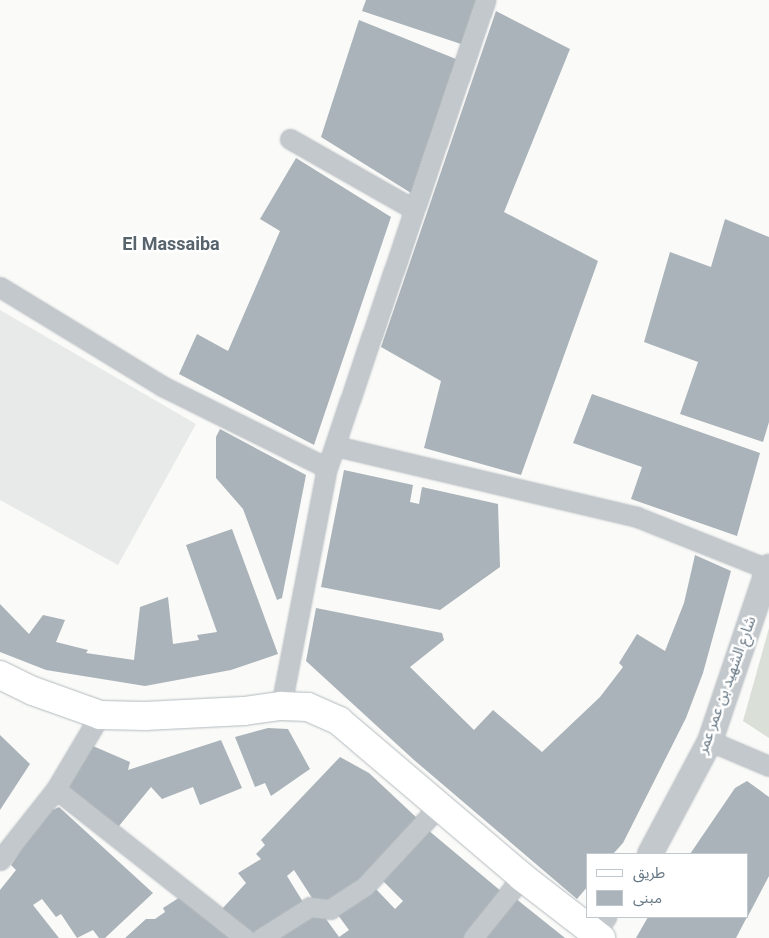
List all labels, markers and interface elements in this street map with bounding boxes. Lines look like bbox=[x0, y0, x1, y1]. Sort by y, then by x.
district label: El Massaiba bbox=[122, 233, 220, 255]
street label: شارع الشهيد بن عمر عمر bbox=[694, 614, 760, 756]
legend bbox=[586, 853, 749, 918]
text: طريق bbox=[633, 864, 665, 882]
text: مبنى bbox=[633, 889, 662, 907]

